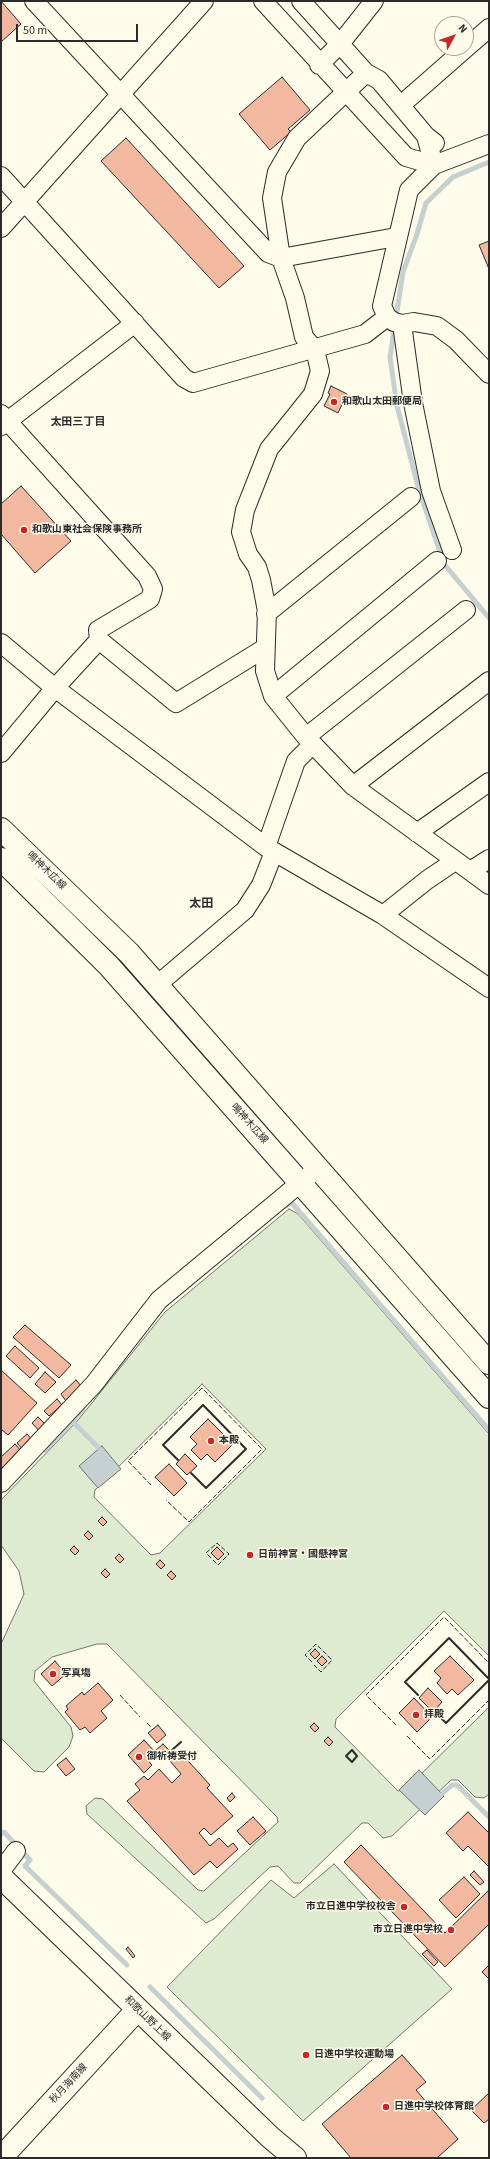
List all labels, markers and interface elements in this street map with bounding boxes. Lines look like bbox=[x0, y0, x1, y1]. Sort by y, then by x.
scale bar bbox=[18, 16, 140, 42]
north arrow bbox=[434, 16, 474, 56]
text: N bbox=[455, 21, 471, 36]
text: 50 m bbox=[23, 22, 47, 39]
place label: 和歌山太田郵便局 bbox=[342, 396, 422, 408]
marker: 和歌山太田郵便局 bbox=[329, 397, 339, 407]
district label: 太田三丁目 bbox=[51, 416, 105, 430]
place label: 和歌山東社会保険事務所 bbox=[32, 524, 142, 536]
marker: 和歌山東社会保険事務所 bbox=[19, 525, 29, 535]
street label: 鳴神木広線 bbox=[24, 849, 68, 893]
district label: 太田 bbox=[189, 897, 213, 911]
street label: 鳴神木広線 bbox=[228, 1101, 270, 1147]
place label: 本殿 bbox=[219, 1435, 239, 1447]
marker: 本殿 bbox=[206, 1436, 216, 1446]
place label: 日前神宮・國懸神宮 bbox=[258, 1549, 348, 1561]
marker: 日前神宮・國懸神宮 bbox=[245, 1550, 255, 1560]
place label: 写真塲 bbox=[61, 1668, 91, 1680]
marker: 写真塲 bbox=[48, 1669, 58, 1679]
place label: 拝殿 bbox=[424, 1709, 444, 1721]
marker: 拝殿 bbox=[411, 1710, 421, 1720]
place label: 御祈祷受付 bbox=[147, 1751, 197, 1763]
marker: 御祈祷受付 bbox=[134, 1752, 144, 1762]
place label: 市立日進中学校校舎 bbox=[306, 1901, 396, 1913]
marker: 市立日進中学校校舎 bbox=[399, 1902, 409, 1912]
place label: 市立日進中学校 bbox=[373, 1924, 443, 1936]
marker: 市立日進中学校 bbox=[446, 1925, 456, 1935]
street label: 和歌山野上線 bbox=[121, 1994, 173, 2044]
place label: 日進中学校運動場 bbox=[314, 2049, 394, 2061]
marker: 日進中学校運動場 bbox=[301, 2050, 311, 2060]
street label: 秋月海南線 bbox=[48, 2062, 90, 2106]
place label: 日進中学校体育館 bbox=[394, 2101, 474, 2113]
marker: 日進中学校体育館 bbox=[381, 2102, 391, 2112]

